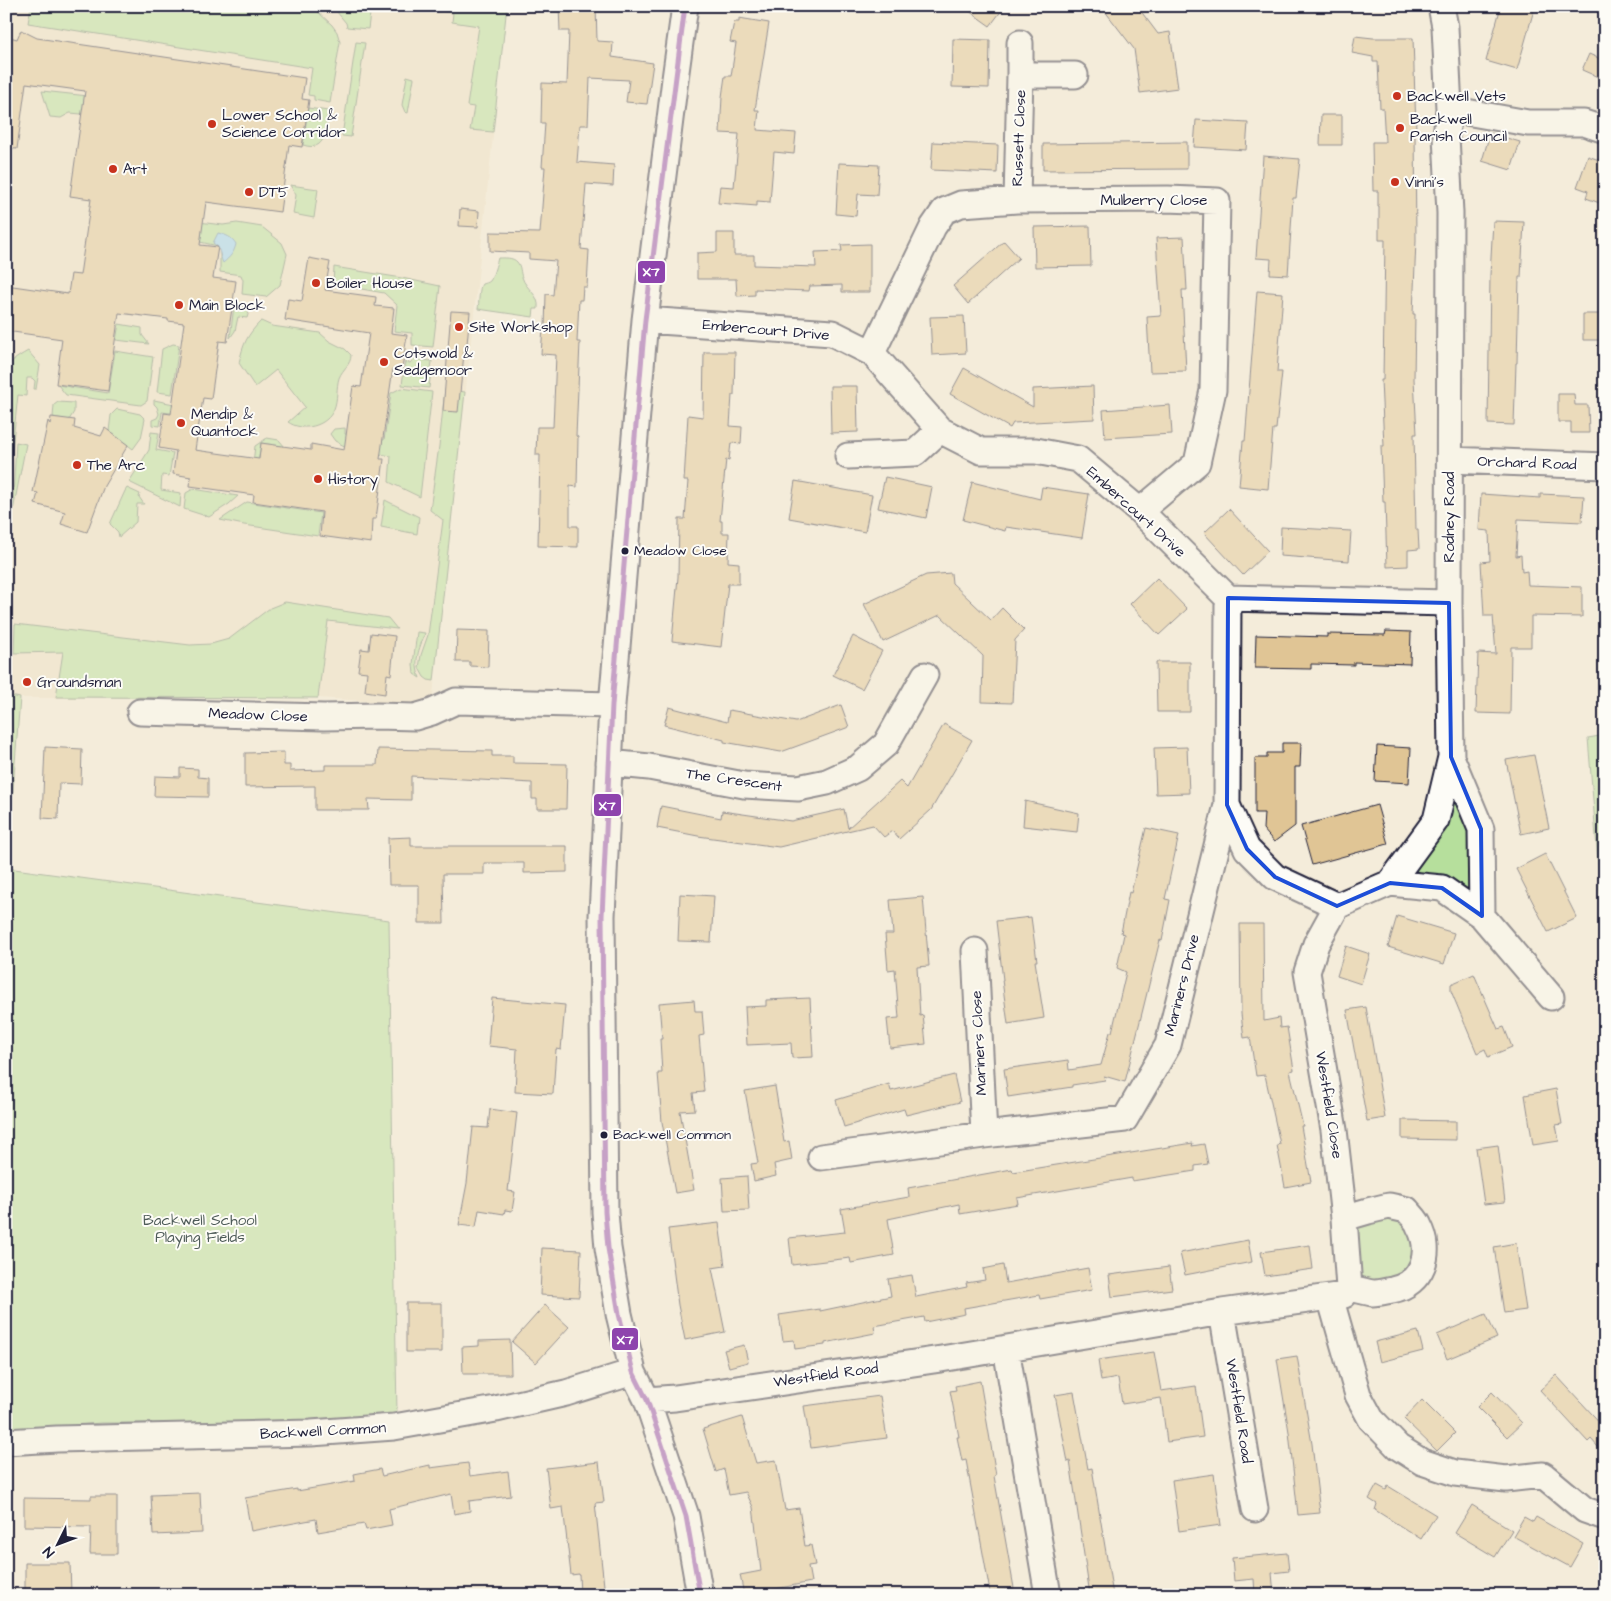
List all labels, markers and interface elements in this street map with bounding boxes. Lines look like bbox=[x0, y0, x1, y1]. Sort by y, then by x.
place label: Backwell Vets bbox=[1407, 86, 1507, 107]
street label: Russett Close bbox=[1007, 89, 1031, 187]
marker: Backwell Vets bbox=[1391, 90, 1403, 102]
place label: Lower School & Science Corridor bbox=[222, 105, 345, 143]
place label: Backwell Parish Council bbox=[1410, 109, 1507, 147]
marker: Lower School & Science Corridor bbox=[206, 118, 218, 130]
marker: Backwell Parish Council bbox=[1394, 122, 1406, 134]
place label: Art bbox=[123, 159, 147, 180]
marker: Art bbox=[107, 163, 119, 175]
place label: Vinni's bbox=[1405, 172, 1444, 193]
marker: Vinni's bbox=[1389, 176, 1401, 188]
place label: DT5 bbox=[259, 182, 289, 203]
marker: DT5 bbox=[243, 186, 255, 198]
street label: Mulberry Close bbox=[1101, 190, 1207, 212]
line badge: X7 bbox=[637, 260, 666, 284]
text: X7 bbox=[642, 262, 660, 282]
place label: Boiler House bbox=[326, 273, 413, 294]
marker: Boiler House bbox=[310, 277, 322, 289]
place label: Main Block bbox=[189, 295, 265, 316]
marker: Main Block bbox=[173, 299, 185, 311]
street label: Embercourt Drive bbox=[702, 314, 830, 346]
place label: Site Workshop bbox=[469, 317, 573, 338]
marker: Site Workshop bbox=[453, 321, 465, 333]
place label: Cotswold & Sedgemoor bbox=[394, 343, 473, 382]
marker: Cotswold & Sedgemoor bbox=[378, 356, 390, 368]
place label: Mendip & Quantock bbox=[191, 404, 258, 442]
marker: Mendip & Quantock bbox=[175, 417, 187, 429]
street label: Orchard Road bbox=[1477, 451, 1577, 475]
place label: The Arc bbox=[87, 455, 146, 476]
marker: The Arc bbox=[71, 459, 83, 471]
street label: Embercourt Drive bbox=[1082, 462, 1190, 562]
place label: History bbox=[328, 469, 378, 491]
street label: Rodney Road bbox=[1439, 471, 1461, 563]
marker: History bbox=[312, 473, 324, 485]
place label: Meadow Close bbox=[634, 541, 727, 561]
marker: Meadow Close bbox=[620, 546, 630, 556]
place label: Groundsman bbox=[37, 672, 122, 693]
marker: Groundsman bbox=[21, 676, 33, 688]
street label: Meadow Close bbox=[208, 703, 308, 727]
street label: The Crescent bbox=[685, 763, 783, 797]
line badge: X7 bbox=[593, 793, 622, 817]
text: X7 bbox=[598, 796, 616, 816]
street label: Mariners Drive bbox=[1159, 932, 1205, 1038]
street label: Mariners Close bbox=[966, 990, 992, 1096]
street label: Westfield Close bbox=[1310, 1050, 1348, 1160]
place label: Backwell Common bbox=[613, 1125, 731, 1145]
marker: Backwell Common bbox=[599, 1130, 609, 1140]
park label: Backwell School Playing Fields bbox=[143, 1210, 257, 1249]
line badge: X7 bbox=[611, 1327, 639, 1351]
text: X7 bbox=[616, 1330, 634, 1350]
street label: Westfield Road bbox=[772, 1357, 880, 1393]
street label: Westfield Road bbox=[1220, 1357, 1258, 1465]
street label: Backwell Common bbox=[259, 1417, 387, 1445]
north arrow bbox=[32, 1518, 82, 1568]
text: N bbox=[39, 1542, 59, 1562]

